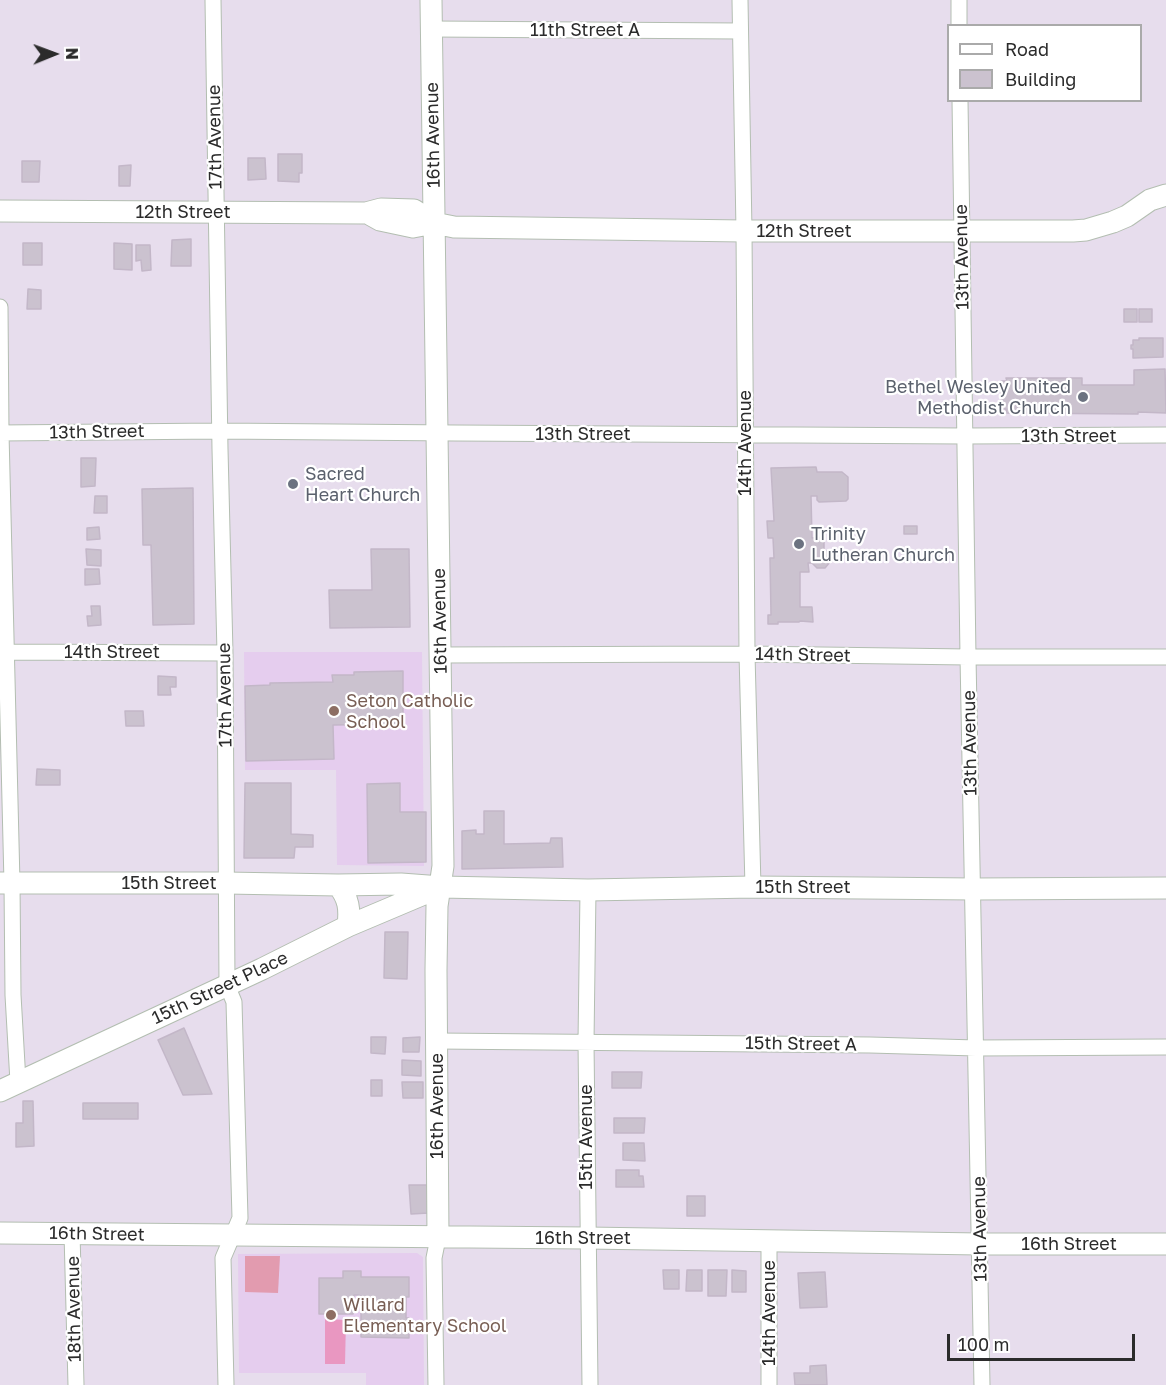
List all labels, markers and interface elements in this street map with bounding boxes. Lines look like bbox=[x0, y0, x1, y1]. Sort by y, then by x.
street label: 11th Street A bbox=[530, 19, 640, 41]
north arrow bbox=[24, 24, 84, 84]
legend bbox=[947, 24, 1142, 102]
text: Road bbox=[1005, 38, 1049, 60]
text: N bbox=[62, 47, 82, 60]
text: Building bbox=[1005, 68, 1076, 90]
street label: 16th Avenue bbox=[421, 82, 445, 188]
street label: 17th Avenue bbox=[203, 85, 227, 189]
street label: 12th Street bbox=[135, 201, 231, 223]
street label: 13th Avenue bbox=[950, 204, 974, 310]
street label: 12th Street bbox=[756, 220, 852, 242]
place label: Bethel Wesley United Methodist Church bbox=[885, 376, 1071, 418]
street label: 14th Avenue bbox=[734, 390, 756, 496]
marker: Bethel Wesley United Methodist Church bbox=[1076, 390, 1090, 404]
street label: 13th Street bbox=[49, 420, 145, 444]
street label: 13th Street bbox=[535, 423, 631, 445]
street label: 13th Street bbox=[1021, 425, 1117, 447]
place label: Sacred Heart Church bbox=[305, 463, 420, 506]
marker: Sacred Heart Church bbox=[286, 477, 300, 491]
place label: Trinity Lutheran Church bbox=[811, 523, 955, 566]
marker: Trinity Lutheran Church bbox=[792, 537, 806, 551]
street label: 16th Avenue bbox=[428, 568, 452, 674]
street label: 14th Street bbox=[64, 641, 160, 663]
street label: 17th Avenue bbox=[213, 643, 237, 747]
street label: 14th Street bbox=[755, 643, 851, 667]
place label: Seton Catholic School bbox=[346, 690, 473, 732]
street label: 13th Avenue bbox=[958, 690, 982, 796]
marker: Seton Catholic School bbox=[327, 704, 341, 718]
street label: 15th Street bbox=[121, 872, 217, 894]
street label: 15th Street bbox=[755, 876, 851, 898]
street label: 15th Street Place bbox=[149, 947, 291, 1029]
street label: 15th Street A bbox=[745, 1032, 857, 1056]
street label: 16th Avenue bbox=[426, 1053, 448, 1159]
street label: 15th Avenue bbox=[575, 1084, 597, 1190]
street label: 13th Avenue bbox=[968, 1176, 992, 1282]
street label: 16th Street bbox=[49, 1222, 145, 1246]
street label: 16th Street bbox=[535, 1227, 631, 1249]
street label: 16th Street bbox=[1021, 1233, 1117, 1255]
street label: 18th Avenue bbox=[62, 1256, 86, 1362]
street label: 14th Avenue bbox=[758, 1260, 780, 1366]
place label: Willard Elementary School bbox=[343, 1294, 507, 1336]
marker: Willard Elementary School bbox=[324, 1308, 338, 1322]
scale bar bbox=[950, 1322, 1138, 1360]
text: 100 m bbox=[958, 1333, 1009, 1355]

